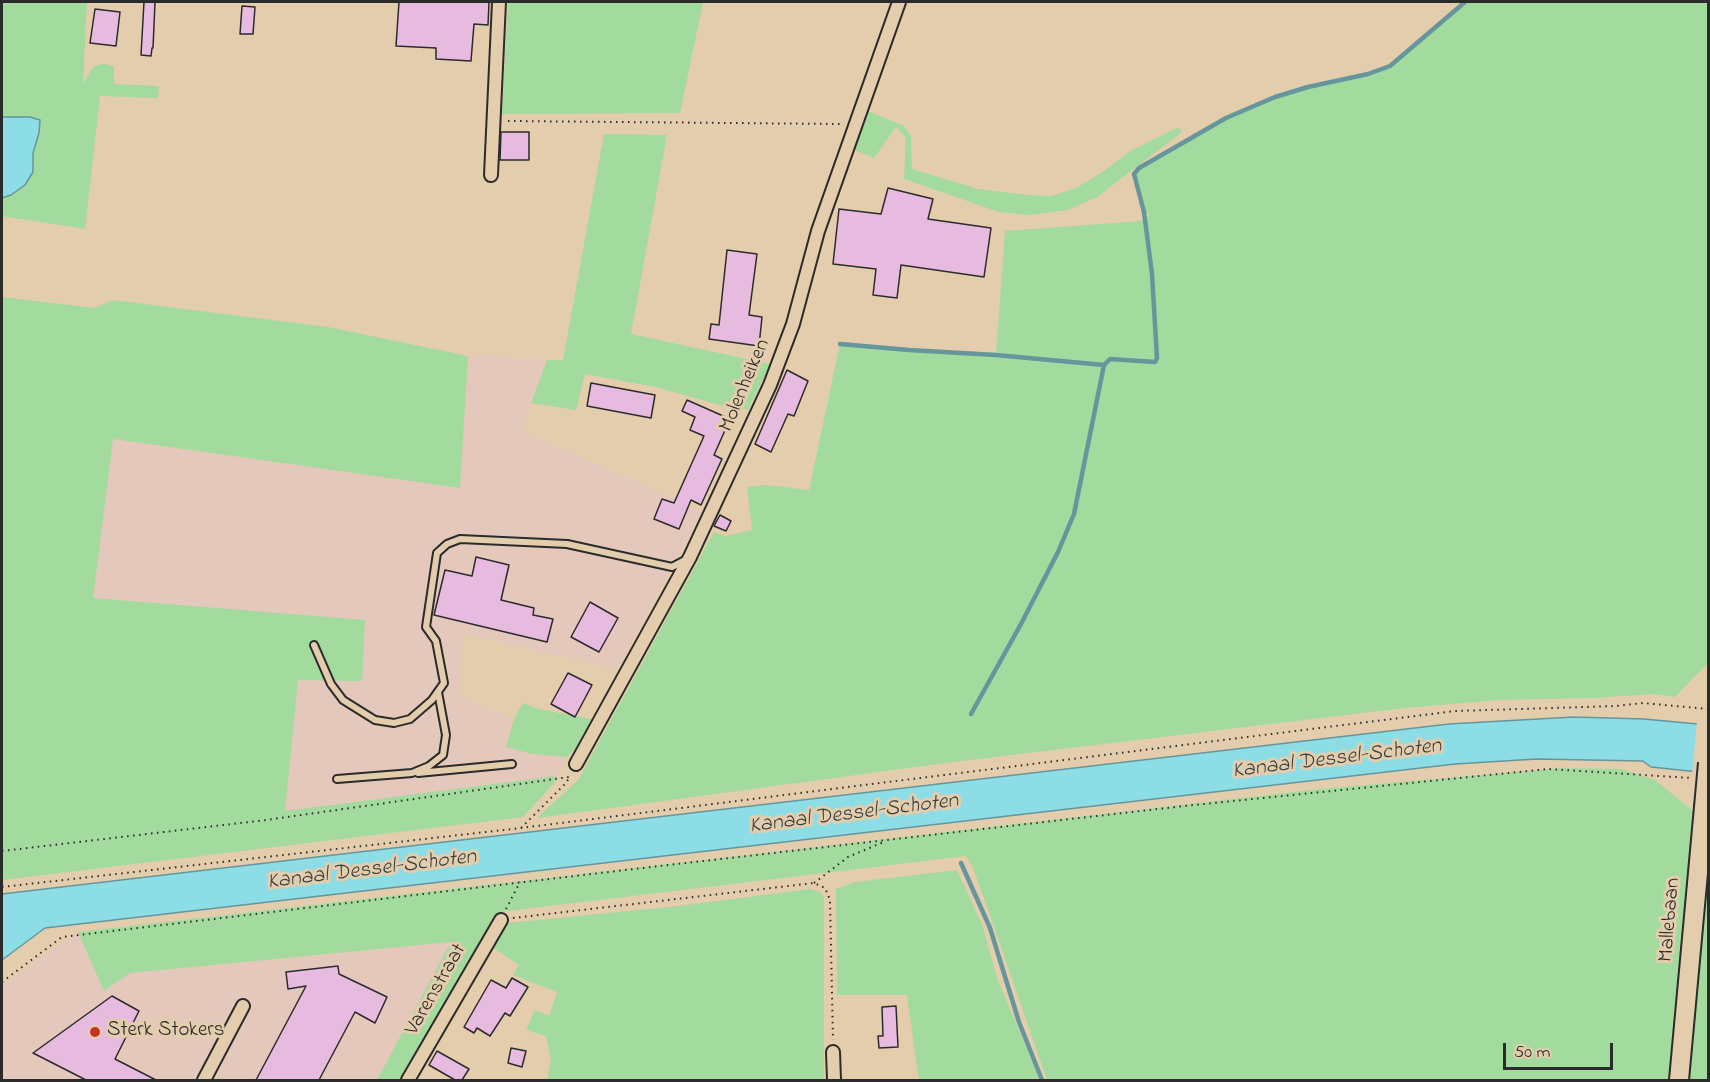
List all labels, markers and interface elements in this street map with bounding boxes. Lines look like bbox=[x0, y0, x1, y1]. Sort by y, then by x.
street label: Molenheiken bbox=[715, 336, 777, 436]
water label: Kanaal Dessel-Schoten bbox=[1231, 734, 1443, 786]
water label: Kanaal Dessel-Schoten bbox=[748, 789, 960, 841]
water label: Kanaal Dessel-Schoten bbox=[266, 845, 478, 897]
street label: Mallebaan bbox=[1655, 877, 1687, 963]
street label: Varenstraat bbox=[401, 940, 473, 1040]
place label: Sterk Stokers bbox=[107, 1019, 225, 1045]
marker: Sterk Stokers bbox=[88, 1025, 102, 1039]
scale bar bbox=[1506, 1031, 1616, 1069]
text: 50 m bbox=[1514, 1040, 1551, 1066]

